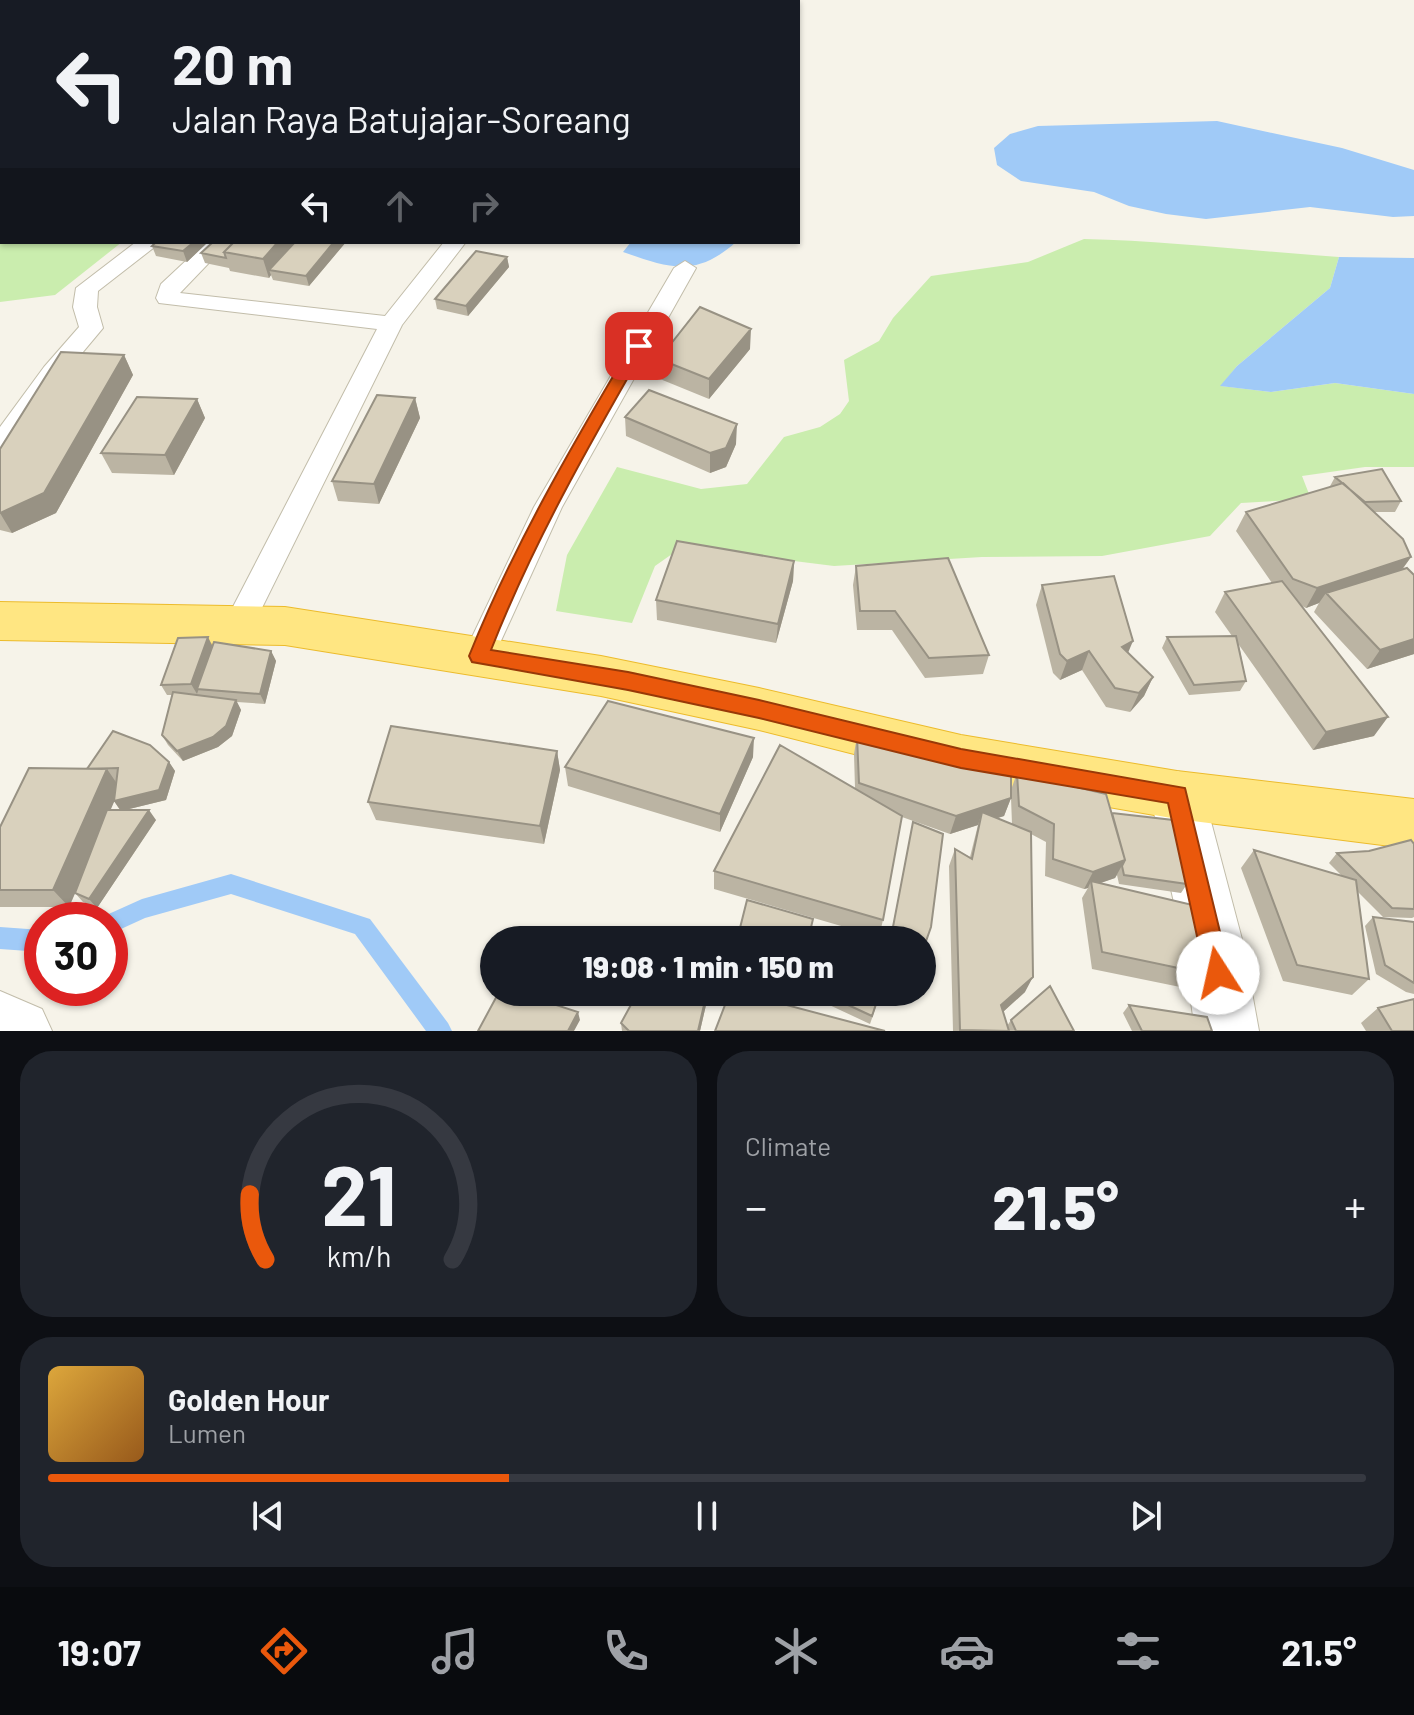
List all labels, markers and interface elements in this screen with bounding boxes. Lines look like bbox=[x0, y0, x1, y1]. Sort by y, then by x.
text: 20 m bbox=[172, 29, 293, 96]
icon: left bbox=[40, 32, 144, 136]
text: Jalan Raya Batujajar-Soreang bbox=[172, 97, 631, 140]
icon: left bbox=[294, 184, 338, 228]
icon: ahead bbox=[378, 184, 422, 228]
icon: right bbox=[462, 184, 506, 228]
pin bbox=[605, 312, 673, 380]
icon: arrive bbox=[617, 324, 661, 368]
speed limit sign: 30 bbox=[24, 902, 128, 1006]
position arrow bbox=[1176, 931, 1260, 1015]
text: 19:08 · 1 min · 150 m bbox=[582, 948, 834, 984]
text: Climate bbox=[745, 1130, 831, 1161]
text: 21 bbox=[321, 1143, 396, 1243]
text: 21.5° bbox=[992, 1170, 1119, 1242]
text: − bbox=[745, 1179, 767, 1232]
text: + bbox=[1344, 1179, 1366, 1232]
text: km/h bbox=[326, 1238, 391, 1273]
text: Golden Hour bbox=[168, 1381, 330, 1417]
text: Lumen bbox=[168, 1417, 246, 1448]
icon: previous bbox=[246, 1494, 290, 1538]
icon: pause bbox=[685, 1494, 729, 1538]
icon: next bbox=[1124, 1494, 1168, 1538]
icon: directions bbox=[256, 1623, 312, 1679]
icon: music bbox=[427, 1623, 483, 1679]
icon: phone bbox=[598, 1623, 654, 1679]
icon: climate bbox=[768, 1623, 824, 1679]
icon: car bbox=[939, 1623, 995, 1679]
icon: filters bbox=[1110, 1623, 1166, 1679]
text: 19:07 bbox=[57, 1630, 141, 1673]
text: 21.5° bbox=[1281, 1630, 1357, 1673]

